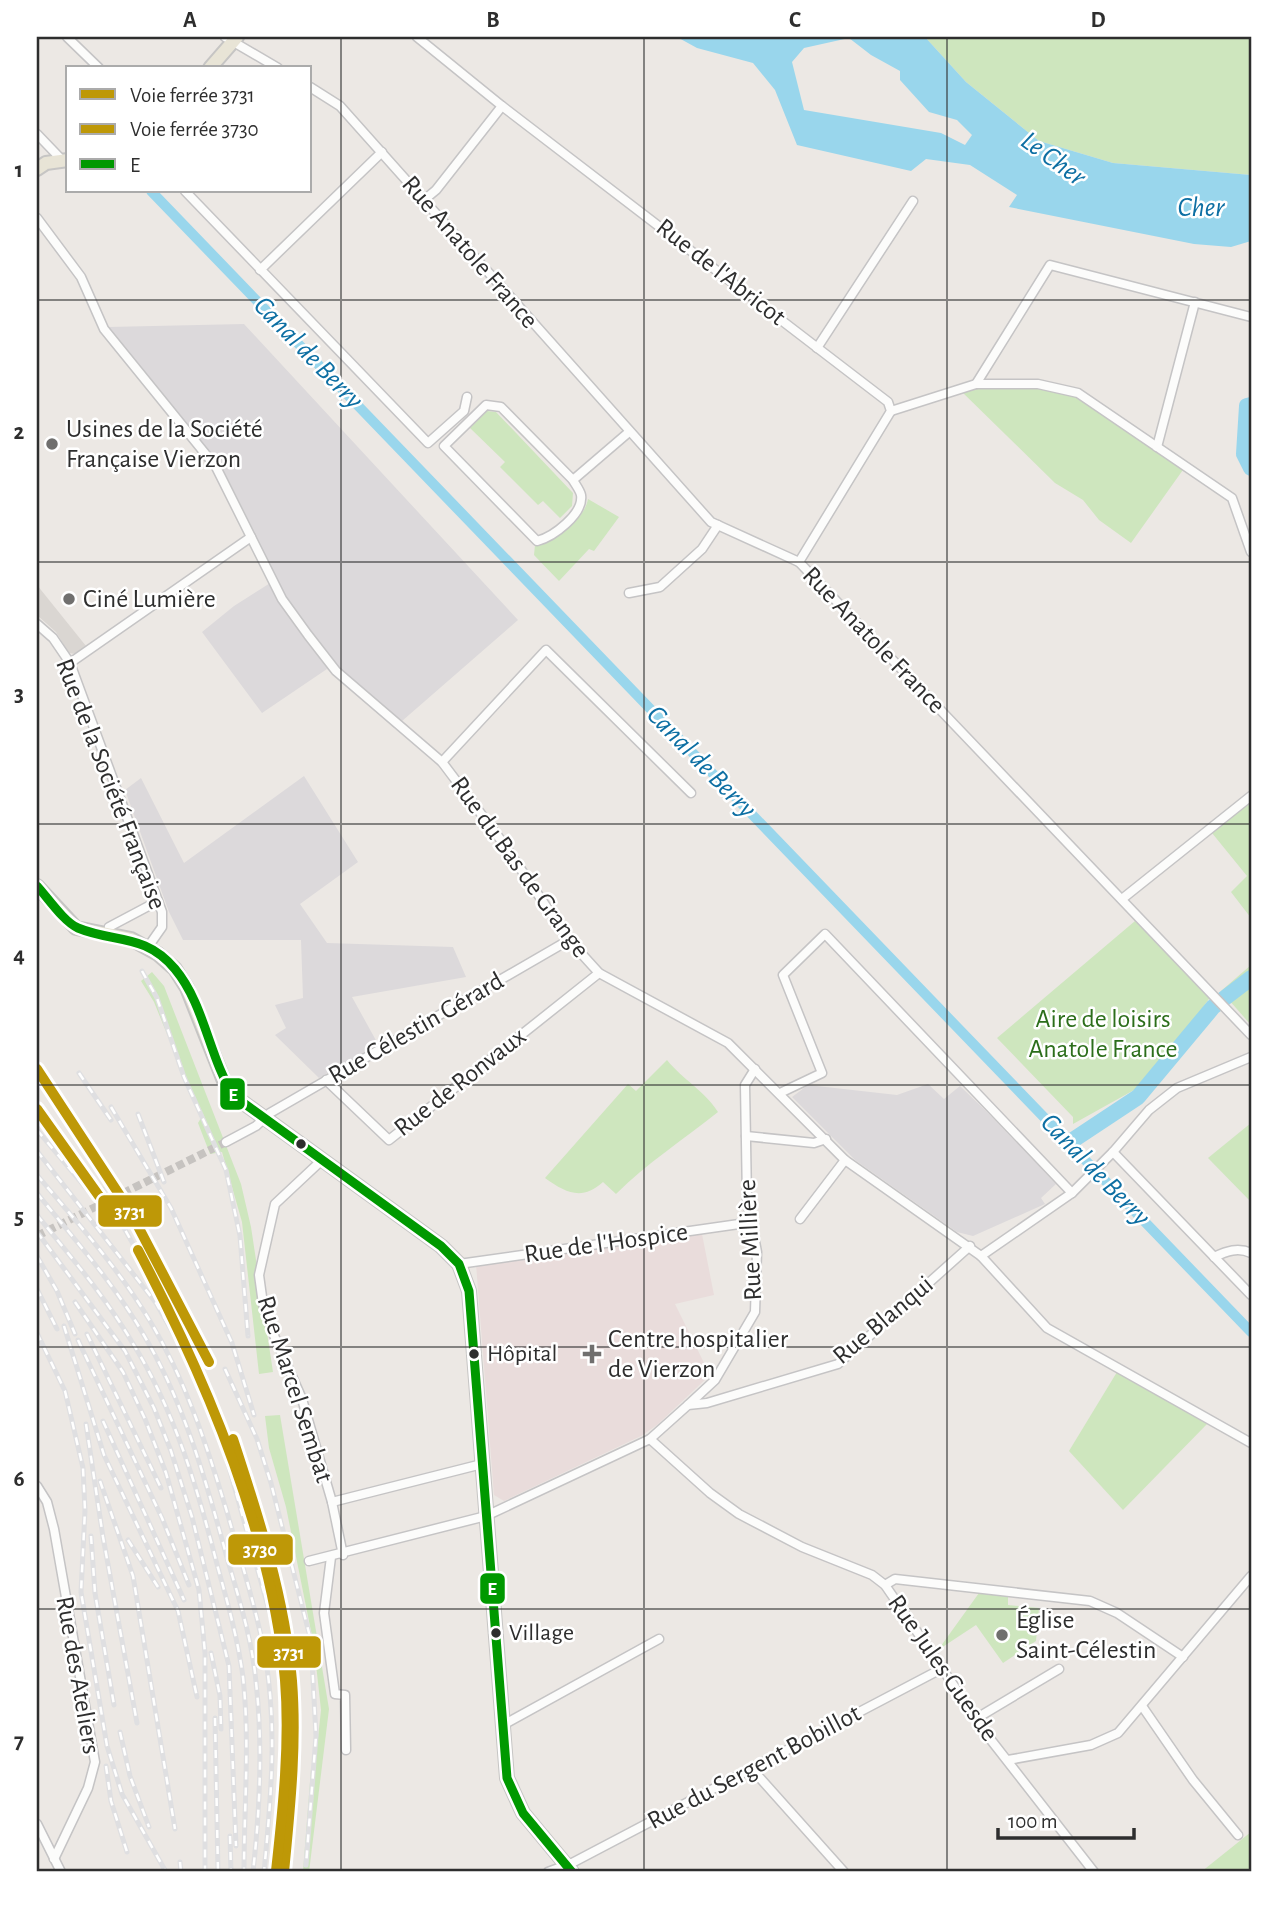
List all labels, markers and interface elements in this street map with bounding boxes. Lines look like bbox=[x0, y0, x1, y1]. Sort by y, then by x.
text: A bbox=[183, 9, 197, 32]
text: B bbox=[486, 9, 500, 32]
text: C bbox=[789, 9, 801, 32]
text: D bbox=[1090, 9, 1106, 32]
legend bbox=[66, 66, 312, 192]
text: Voie ferrée 3731 bbox=[130, 85, 255, 106]
text: Voie ferrée 3730 bbox=[130, 119, 259, 140]
water label: Le Cher bbox=[1016, 126, 1091, 192]
text: E bbox=[130, 155, 140, 176]
text: 1 bbox=[15, 159, 23, 182]
street label: Rue Anatole France bbox=[397, 171, 543, 333]
water label: Cher bbox=[1178, 194, 1225, 222]
street label: Rue de l'Abricot bbox=[651, 214, 791, 330]
water label: Canal de Berry bbox=[248, 292, 368, 415]
place label: Usines de la Société Française Vierzon bbox=[66, 416, 263, 472]
text: 2 bbox=[14, 421, 25, 444]
marker: Usines de la Société Française Vierzon bbox=[44, 436, 60, 452]
street label: Rue Anatole France bbox=[798, 562, 950, 718]
place label: Ciné Lumière bbox=[83, 586, 216, 612]
marker: Ciné Lumière bbox=[61, 591, 77, 607]
street label: Rue de la Société Française bbox=[51, 655, 171, 913]
text: 3 bbox=[14, 683, 24, 706]
water label: Canal de Berry bbox=[641, 701, 761, 824]
street label: Rue du Bas de Grange bbox=[446, 772, 594, 962]
text: 4 bbox=[13, 944, 25, 967]
street label: Rue Célestin Gérard bbox=[324, 967, 508, 1089]
park label: Aire de loisirs Anatole France bbox=[1028, 1006, 1178, 1062]
street label: Rue de Ronvaux bbox=[389, 1023, 531, 1141]
line badge: E bbox=[219, 1077, 246, 1111]
text: E bbox=[228, 1086, 238, 1105]
water label: Canal de Berry bbox=[1035, 1109, 1155, 1232]
unlabelled marker bbox=[294, 1137, 308, 1151]
street label: Rue Millière bbox=[734, 1179, 766, 1301]
line badge: 3731 bbox=[97, 1194, 163, 1228]
text: 3731 bbox=[114, 1203, 146, 1222]
text: 5 bbox=[14, 1206, 24, 1229]
street label: Rue de l'Hospice bbox=[522, 1219, 690, 1267]
street label: Rue Blanqui bbox=[828, 1271, 938, 1369]
street label: Rue Marcel Sembat bbox=[253, 1292, 337, 1486]
place label: Centre hospitalier de Vierzon bbox=[608, 1326, 789, 1382]
place label: Hôpital bbox=[487, 1342, 557, 1366]
marker: Centre hospitalier de Vierzon bbox=[582, 1344, 602, 1364]
marker: Hôpital bbox=[467, 1347, 481, 1361]
text: 6 bbox=[13, 1468, 25, 1491]
line badge: 3730 bbox=[227, 1533, 294, 1566]
text: 3730 bbox=[243, 1541, 277, 1560]
line badge: E bbox=[479, 1572, 506, 1605]
text: E bbox=[487, 1580, 497, 1599]
street label: Rue Jules Guesde bbox=[883, 1590, 1003, 1746]
street label: Rue des Ateliers bbox=[51, 1594, 105, 1756]
place label: Église Saint-Célestin bbox=[1016, 1605, 1156, 1663]
place label: Village bbox=[509, 1621, 574, 1645]
marker: Village bbox=[489, 1626, 503, 1640]
marker: Église Saint-Célestin bbox=[994, 1627, 1010, 1643]
line badge: 3731 bbox=[256, 1635, 322, 1669]
text: 3731 bbox=[273, 1644, 305, 1663]
street label: Rue du Sergent Bobillot bbox=[643, 1700, 865, 1834]
text: 7 bbox=[14, 1730, 24, 1753]
scale bar bbox=[998, 1797, 1134, 1841]
text: 100 m bbox=[1008, 1811, 1058, 1832]

